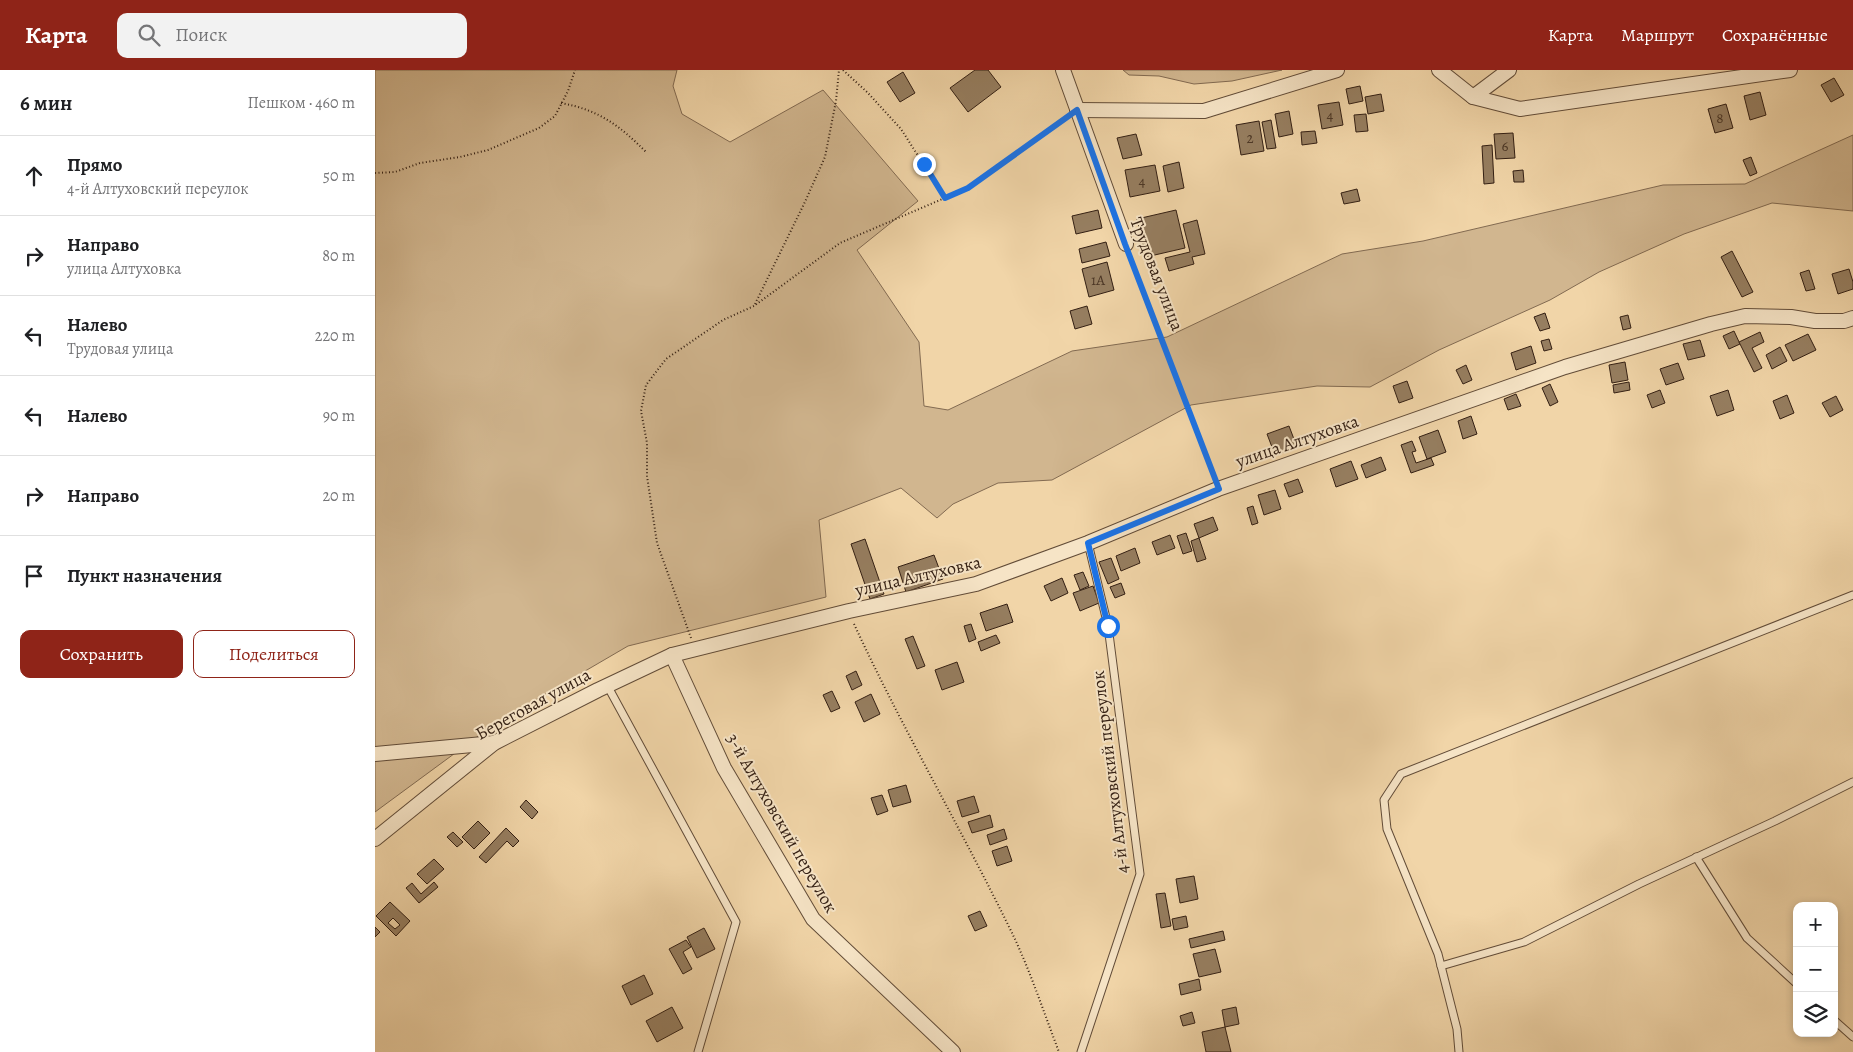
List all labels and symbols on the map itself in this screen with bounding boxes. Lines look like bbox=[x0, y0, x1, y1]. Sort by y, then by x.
house number: 4 bbox=[1327, 105, 1334, 125]
house number: 8 bbox=[1716, 108, 1724, 128]
house number: 2 bbox=[1246, 128, 1254, 148]
house number: 6 bbox=[1502, 136, 1509, 156]
route end bbox=[913, 153, 936, 176]
house number: 4 bbox=[1139, 171, 1146, 191]
street label: Трудовая улица bbox=[1124, 214, 1190, 335]
house number: 1А bbox=[1091, 270, 1105, 290]
street label: улица Алтуховка bbox=[1231, 409, 1362, 474]
street label: улица Алтуховка bbox=[852, 550, 984, 602]
route start bbox=[1097, 615, 1120, 638]
street label: Береговая улица bbox=[471, 662, 596, 746]
street label: 4-й Алтуховский переулок bbox=[1086, 669, 1134, 875]
street label: 3-й Алтуховский переулок bbox=[721, 729, 843, 917]

